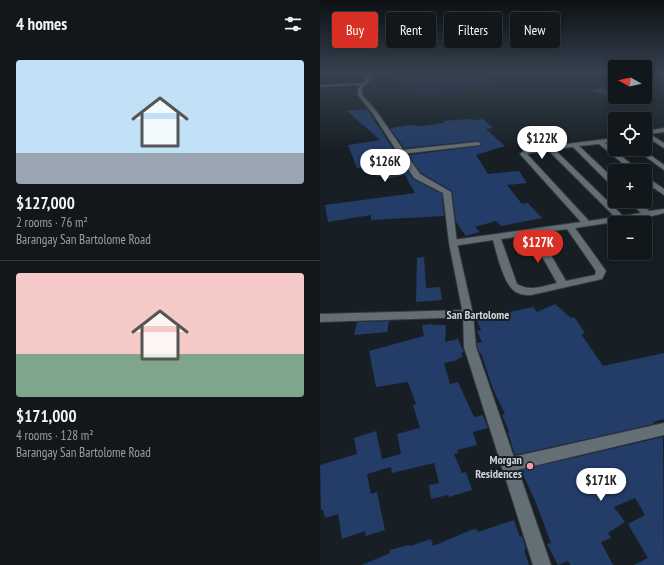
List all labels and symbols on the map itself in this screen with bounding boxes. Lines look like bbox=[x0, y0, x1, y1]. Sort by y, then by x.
north arrow bbox=[608, 60, 652, 104]
pin: $122K bbox=[514, 126, 570, 160]
pin: $126K bbox=[357, 149, 413, 183]
pin: $127K bbox=[510, 230, 566, 264]
district label: San Bartolome bbox=[447, 307, 509, 322]
place label: Morgan Residences bbox=[475, 452, 522, 481]
marker: Morgan Residences bbox=[525, 461, 535, 471]
pin: $171K bbox=[573, 468, 629, 502]

